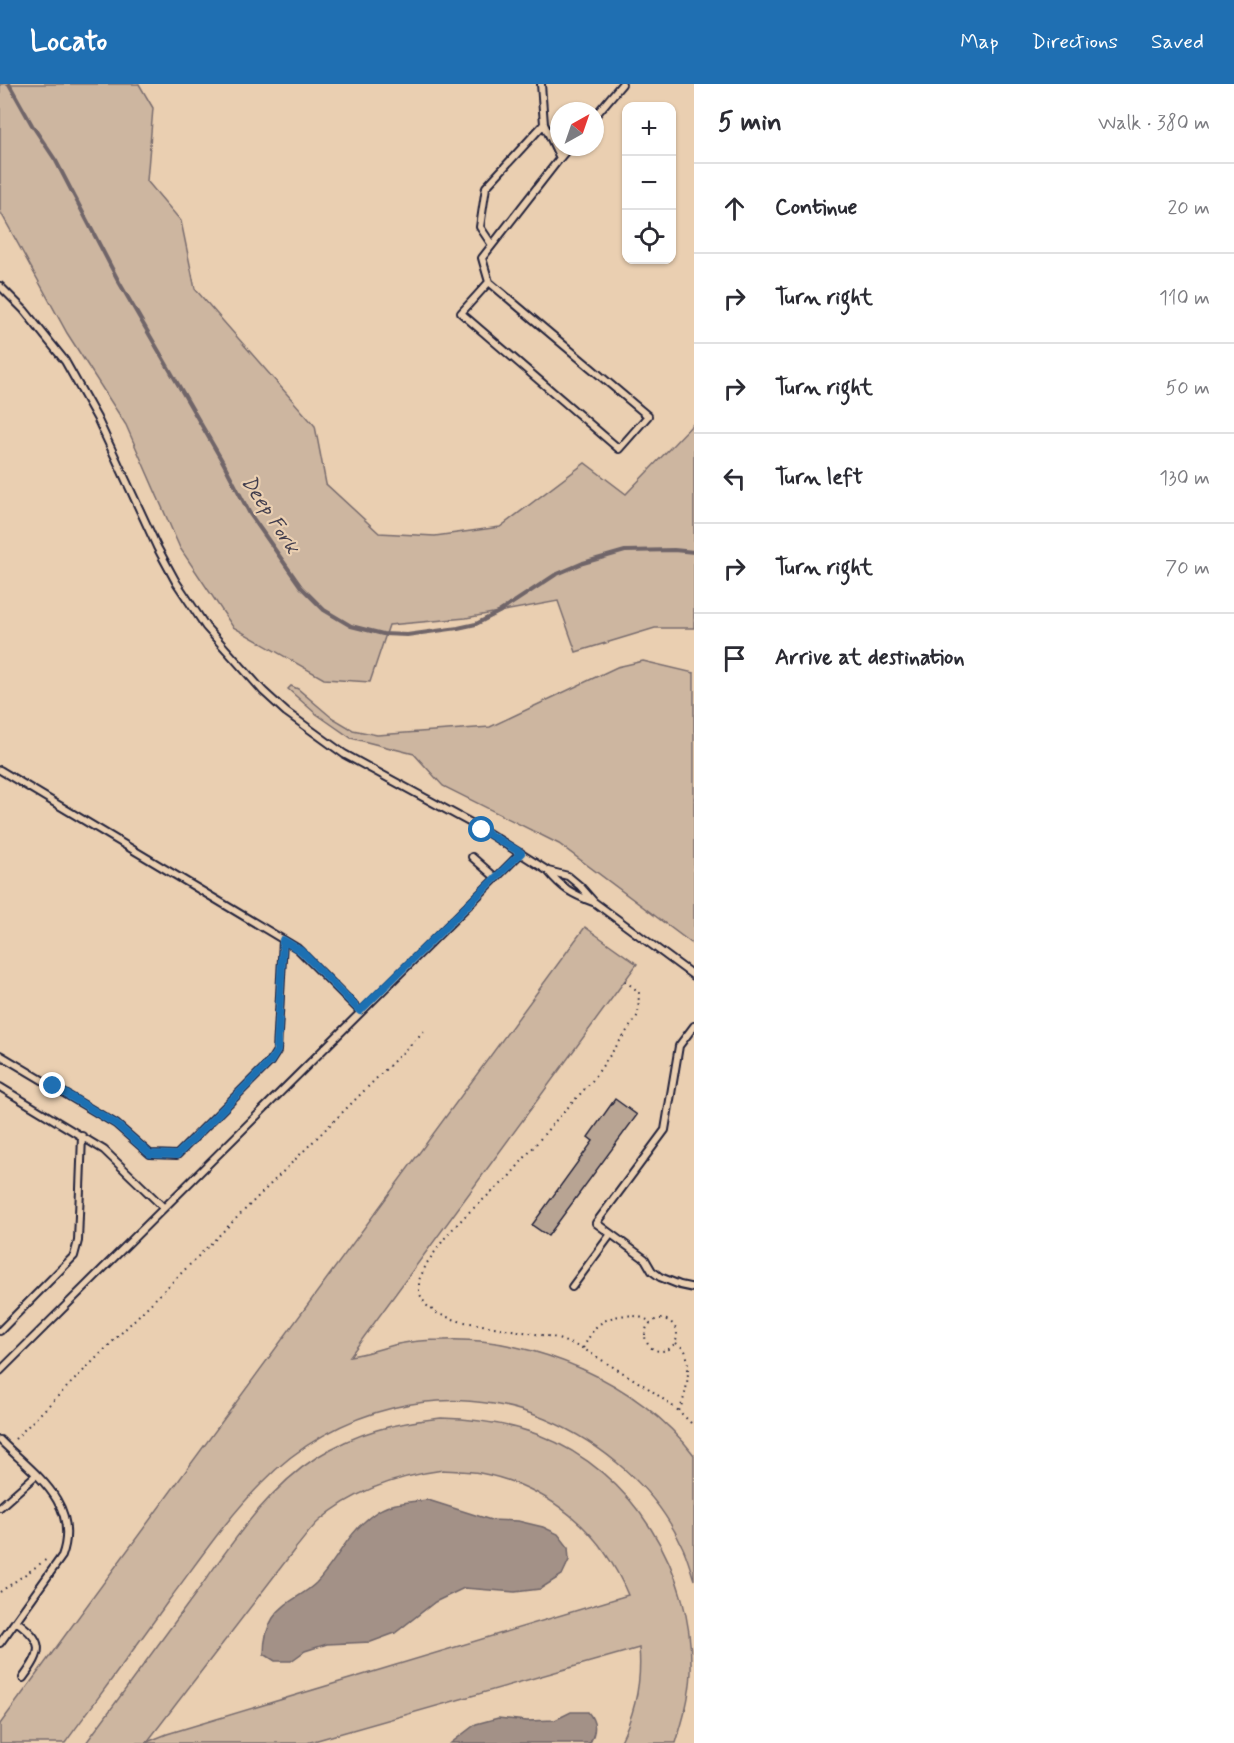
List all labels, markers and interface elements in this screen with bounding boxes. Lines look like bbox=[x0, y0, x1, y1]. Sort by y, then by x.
text: Locato bbox=[30, 24, 107, 61]
text: Map bbox=[960, 28, 999, 56]
text: Directions bbox=[1032, 28, 1118, 56]
text: Saved bbox=[1151, 28, 1204, 56]
north arrow bbox=[550, 102, 604, 156]
map controls bbox=[622, 102, 676, 264]
button: + bbox=[622, 102, 676, 156]
text: 5 min bbox=[718, 106, 782, 140]
text: Walk · 380 m bbox=[1098, 110, 1210, 137]
button: − bbox=[622, 156, 676, 210]
icon: ahead bbox=[718, 192, 751, 225]
text: Continue bbox=[775, 194, 857, 222]
text: 20 m bbox=[1167, 195, 1210, 222]
button: locate bbox=[622, 210, 676, 264]
icon: right bbox=[718, 282, 751, 315]
text: Turn right bbox=[775, 284, 873, 312]
text: 110 m bbox=[1159, 285, 1210, 312]
icon: right bbox=[718, 372, 751, 405]
text: Turn right bbox=[775, 374, 873, 402]
text: 50 m bbox=[1165, 375, 1210, 402]
icon: left bbox=[718, 462, 751, 495]
text: Turn left bbox=[775, 464, 863, 492]
text: 130 m bbox=[1159, 465, 1210, 492]
water label: Deep Fork bbox=[234, 470, 307, 560]
icon: right bbox=[718, 552, 751, 585]
text: Turn right bbox=[775, 554, 873, 582]
text: 70 m bbox=[1165, 555, 1210, 582]
icon: arrive bbox=[718, 642, 751, 675]
text: Arrive at destination bbox=[775, 644, 965, 672]
route start bbox=[468, 816, 494, 842]
route end bbox=[39, 1072, 65, 1098]

